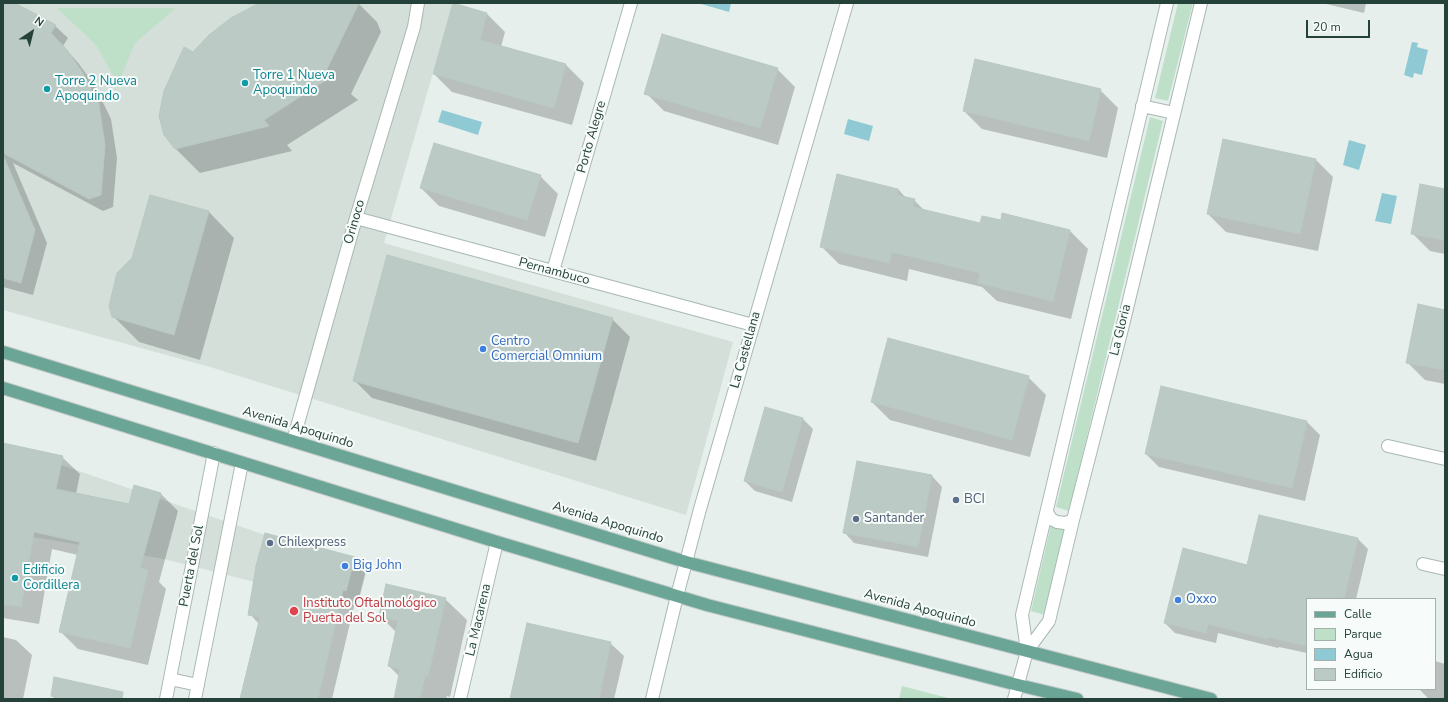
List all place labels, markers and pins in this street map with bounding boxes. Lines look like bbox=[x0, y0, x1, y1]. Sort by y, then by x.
place label: Torre 1 Nueva Apoquindo bbox=[253, 68, 335, 99]
place label: Torre 2 Nueva Apoquindo bbox=[55, 74, 137, 105]
marker: Torre 1 Nueva Apoquindo bbox=[240, 78, 250, 88]
marker: Torre 2 Nueva Apoquindo bbox=[42, 84, 52, 94]
place label: Centro Comercial Omnium bbox=[491, 334, 602, 365]
marker: Centro Comercial Omnium bbox=[478, 344, 488, 354]
place label: BCI bbox=[964, 492, 985, 508]
marker: BCI bbox=[951, 495, 961, 505]
place label: Santander bbox=[864, 511, 924, 527]
marker: Santander bbox=[851, 514, 861, 524]
place label: Chilexpress bbox=[278, 535, 346, 551]
marker: Chilexpress bbox=[265, 538, 275, 548]
place label: Big John bbox=[353, 558, 402, 574]
marker: Big John bbox=[340, 561, 350, 571]
place label: Edificio Cordillera bbox=[23, 563, 80, 594]
marker: Edificio Cordillera bbox=[10, 573, 20, 583]
place label: Oxxo bbox=[1186, 592, 1217, 608]
marker: Oxxo bbox=[1173, 595, 1183, 605]
place label: Instituto Oftalmológico Puerta del Sol bbox=[303, 596, 437, 627]
marker: Instituto Oftalmológico Puerta del Sol bbox=[288, 605, 300, 617]

